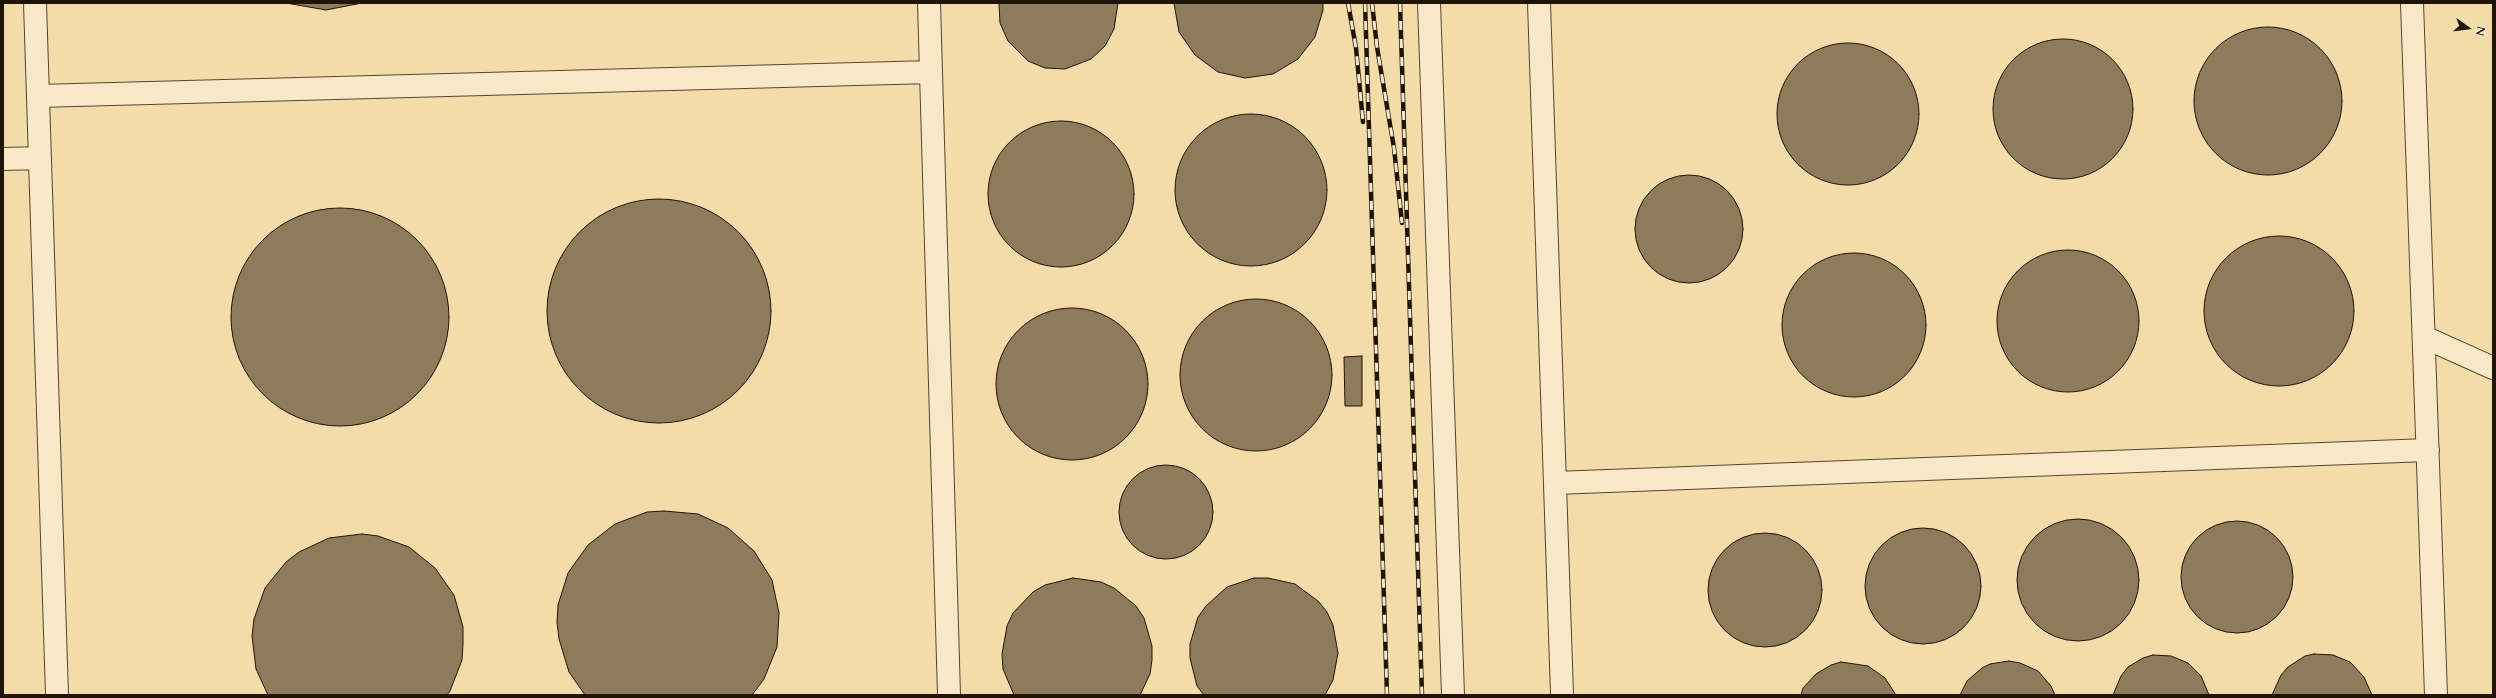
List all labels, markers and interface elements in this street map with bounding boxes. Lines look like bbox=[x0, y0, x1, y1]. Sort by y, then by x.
north arrow bbox=[2448, 8, 2488, 48]
text: N bbox=[2472, 25, 2489, 37]

